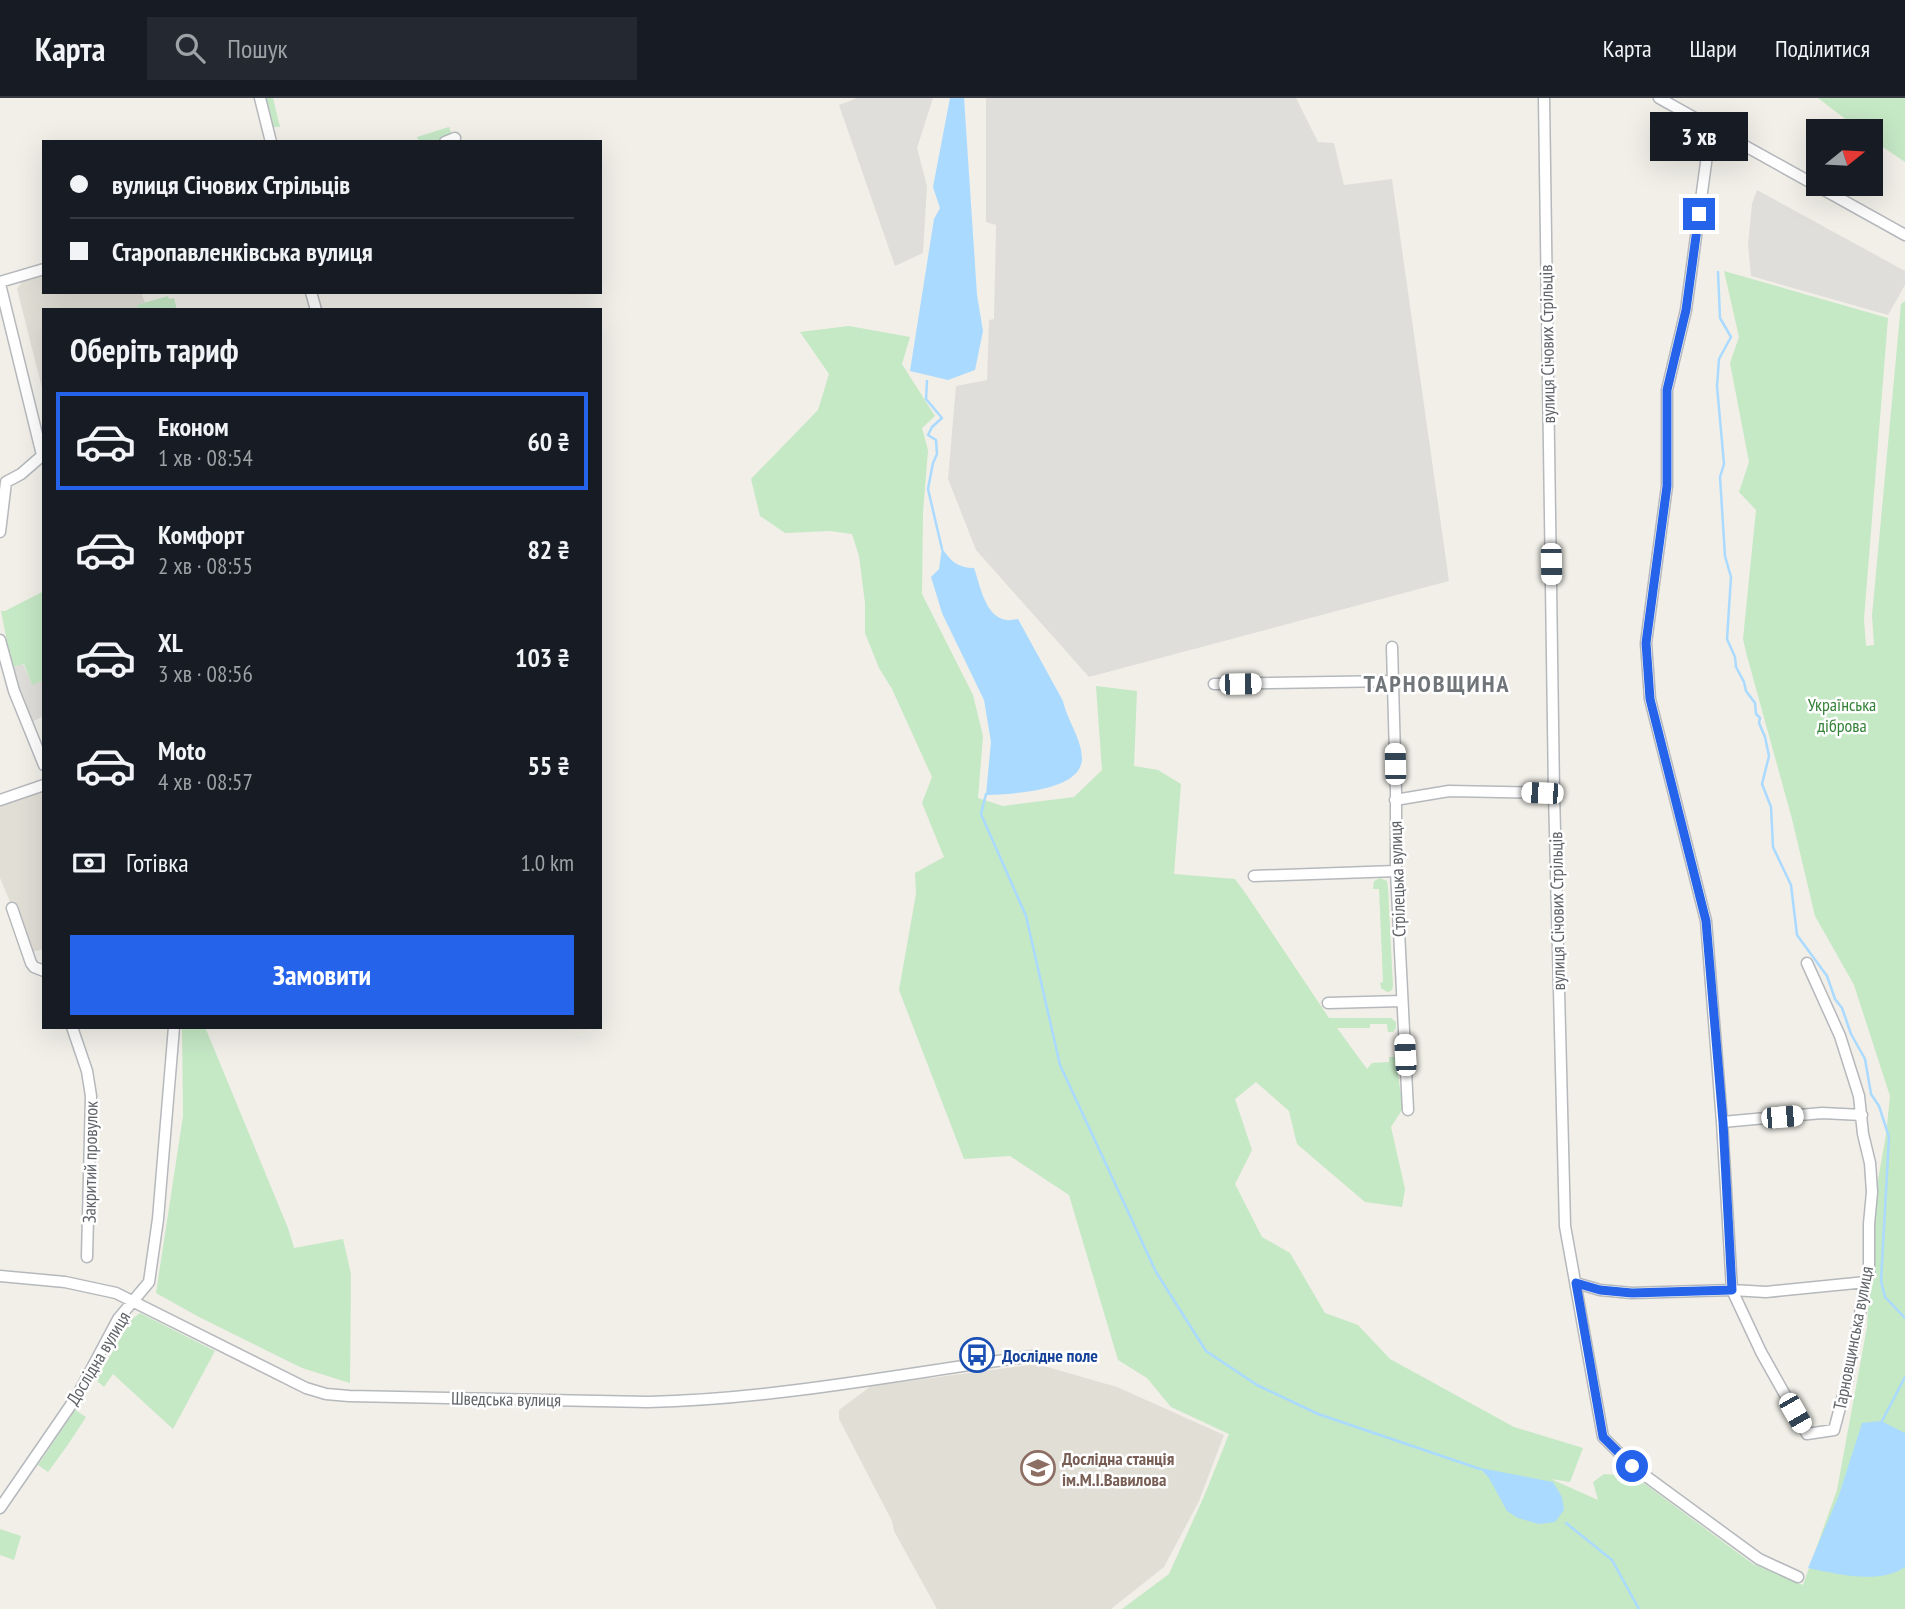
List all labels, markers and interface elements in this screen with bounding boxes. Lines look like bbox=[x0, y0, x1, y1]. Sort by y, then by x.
search box bbox=[147, 17, 637, 80]
text: Карта bbox=[35, 27, 105, 70]
icon: search bbox=[171, 29, 209, 67]
text: Пошук bbox=[227, 32, 288, 65]
text: Карта bbox=[1603, 33, 1652, 64]
text: Шари bbox=[1690, 33, 1737, 64]
text: Поділитися bbox=[1775, 33, 1870, 64]
callout: 3 хв bbox=[1650, 113, 1748, 162]
north arrow bbox=[1806, 119, 1883, 196]
map controls bbox=[1806, 119, 1883, 196]
text: 3 хв bbox=[1681, 122, 1717, 151]
text: вулиця Січових Стрільців bbox=[112, 168, 350, 201]
route end bbox=[1683, 198, 1715, 230]
text: Старопавленківська вулиця bbox=[112, 235, 373, 268]
street label: вулиця Січових Стрільців bbox=[1534, 264, 1560, 424]
text: Оберіть тариф bbox=[70, 329, 238, 371]
icon: car bbox=[74, 410, 137, 473]
text: Економ bbox=[158, 410, 229, 443]
text: 60 ₴ bbox=[527, 425, 570, 458]
text: 1 хв · 08:54 bbox=[158, 443, 253, 472]
icon: car bbox=[74, 518, 137, 581]
text: Комфорт bbox=[158, 518, 244, 551]
text: 82 ₴ bbox=[527, 533, 570, 566]
car bbox=[1541, 543, 1562, 585]
text: 2 хв · 08:55 bbox=[158, 551, 253, 580]
icon: car bbox=[74, 626, 137, 689]
text: XL bbox=[158, 626, 183, 659]
text: 103 ₴ bbox=[515, 641, 570, 674]
text: 3 хв · 08:56 bbox=[158, 659, 253, 688]
district label: ТАРНОВЩИНА bbox=[1363, 668, 1511, 699]
car bbox=[1219, 673, 1262, 695]
park label: Українська діброва bbox=[1808, 693, 1876, 737]
icon: car bbox=[74, 734, 137, 797]
text: Moto bbox=[158, 734, 206, 767]
car bbox=[1385, 743, 1406, 785]
text: 55 ₴ bbox=[527, 749, 570, 782]
text: 4 хв · 08:57 bbox=[158, 767, 253, 796]
car bbox=[1521, 782, 1564, 804]
street label: Стрілецька вулиця bbox=[1383, 820, 1411, 937]
street label: вулиця Січових Стрільців bbox=[1544, 831, 1570, 991]
icon: cash bbox=[70, 844, 108, 882]
text: Готівка bbox=[126, 846, 189, 879]
text: 1.0 km bbox=[520, 848, 574, 877]
button: Замовити bbox=[70, 935, 574, 1015]
car bbox=[1394, 1033, 1417, 1077]
street label: Закритий провулок bbox=[77, 1101, 103, 1223]
car bbox=[1761, 1105, 1804, 1129]
street label: Тарновщинська вулиця bbox=[1828, 1264, 1878, 1412]
street label: Дослідна вулиця bbox=[61, 1307, 135, 1409]
bus stop icon: Дослідне поле bbox=[958, 1336, 996, 1374]
place label: Дослідне поле bbox=[1002, 1344, 1098, 1367]
street label: Шведська вулиця bbox=[451, 1387, 561, 1411]
car bbox=[1776, 1390, 1815, 1436]
place label: Дослідна станція ім.М.І.Вавилова bbox=[1062, 1447, 1174, 1491]
school or university icon: Дослідна станція ім.М.І.Вавилова bbox=[1019, 1449, 1057, 1487]
route start bbox=[1616, 1450, 1648, 1482]

